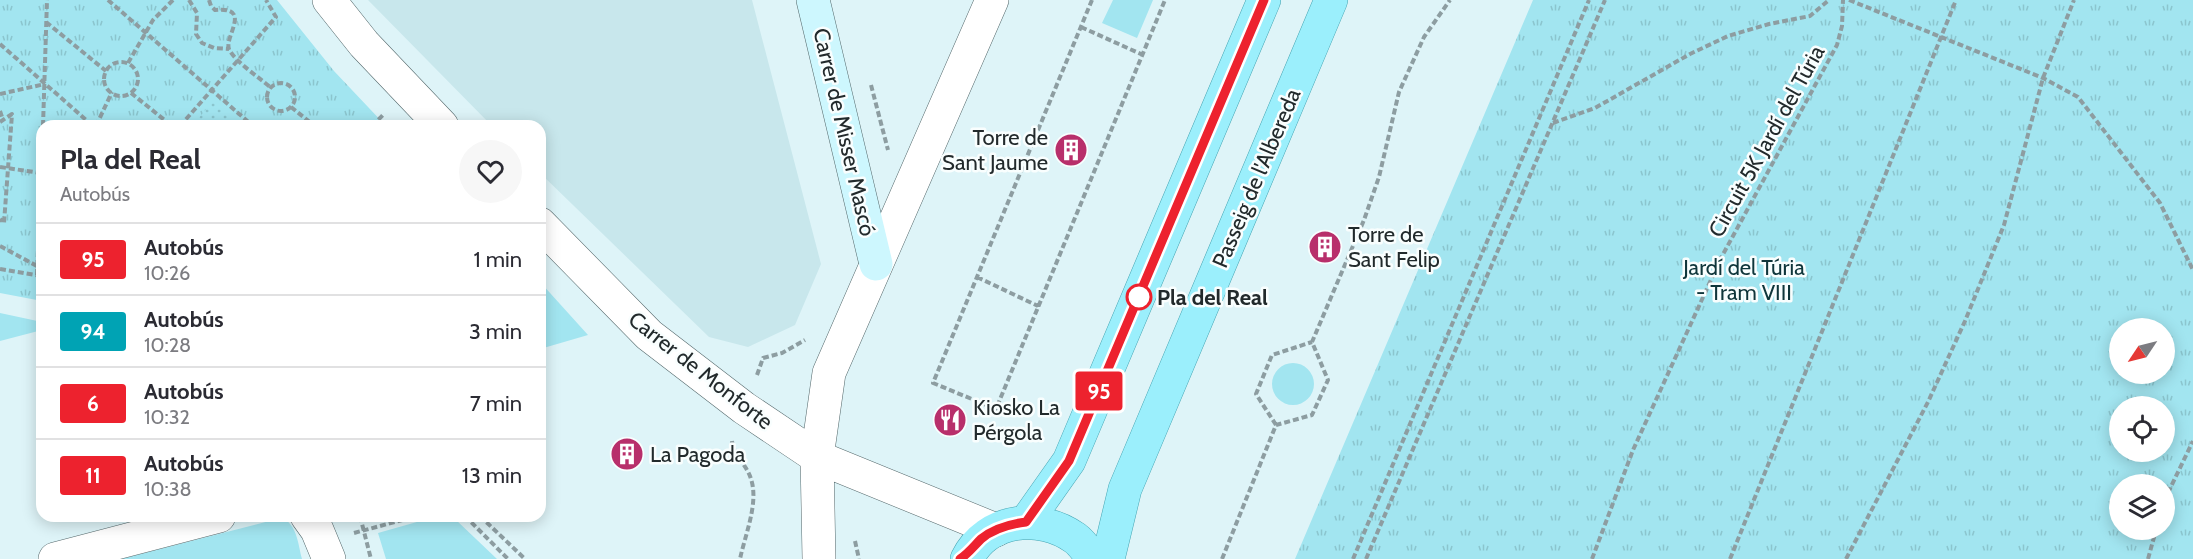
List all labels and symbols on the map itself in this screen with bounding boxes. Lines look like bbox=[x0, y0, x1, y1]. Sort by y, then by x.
street label: Carrer de Misser Mascó bbox=[807, 26, 882, 239]
street label: Circuit 5K Jardí del Túria bbox=[1703, 40, 1831, 242]
street label: Passeig de l'Albereda bbox=[1207, 84, 1307, 272]
place label: Torre de Sant Jaume bbox=[942, 124, 1048, 176]
building icon: Torre de Sant Jaume bbox=[1053, 132, 1089, 168]
place label: Torre de Sant Felip bbox=[1348, 221, 1440, 273]
building icon: Torre de Sant Felip bbox=[1307, 229, 1343, 265]
park label: Jardí del Túria - Tram VIII bbox=[1682, 254, 1805, 306]
marker: Pla del Real bbox=[1126, 284, 1152, 310]
place label: Pla del Real bbox=[1157, 284, 1268, 311]
street label: Carrer de Monforte bbox=[623, 306, 778, 435]
north arrow bbox=[2109, 318, 2175, 384]
line badge: 95 bbox=[1072, 372, 1126, 410]
place label: Kiosko La Pérgola bbox=[973, 394, 1060, 446]
restaurant icon: Kiosko La Pérgola bbox=[932, 402, 968, 438]
building icon: La Pagoda bbox=[609, 436, 645, 472]
place label: La Pagoda bbox=[650, 441, 746, 468]

